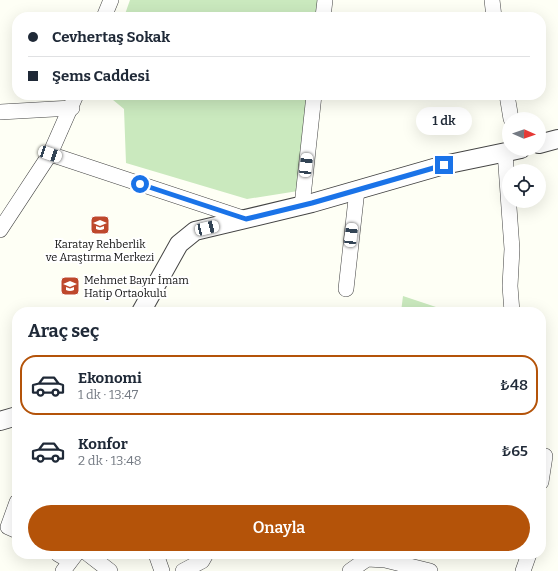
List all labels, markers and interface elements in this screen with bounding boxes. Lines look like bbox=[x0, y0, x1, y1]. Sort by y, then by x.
text: Cevhertaş Sokak bbox=[52, 28, 170, 46]
text: Şems Caddesi bbox=[52, 67, 150, 85]
callout: 1 dk bbox=[416, 107, 472, 135]
north arrow bbox=[502, 112, 546, 156]
map controls bbox=[502, 112, 546, 208]
text: 1 dk bbox=[432, 113, 456, 128]
car bbox=[37, 144, 63, 164]
car bbox=[299, 152, 313, 178]
route end bbox=[435, 156, 453, 174]
button: locate bbox=[502, 164, 546, 208]
route start bbox=[131, 175, 149, 193]
school or university icon: Karatay Rehberlik ve Araştırma Merkezi bbox=[89, 214, 111, 236]
car bbox=[194, 219, 220, 237]
car bbox=[344, 222, 358, 248]
place label: Karatay Rehberlik ve Araştırma Merkezi bbox=[45, 238, 155, 264]
place label: Mehmet Bayır İmam Hatip Ortaokulu bbox=[84, 273, 189, 300]
school or university icon: Mehmet Bayır İmam Hatip Ortaokulu bbox=[59, 275, 81, 297]
text: Araç seç bbox=[28, 320, 99, 342]
icon: car bbox=[30, 367, 66, 403]
text: Ekonomi bbox=[78, 369, 142, 387]
text: ₺48 bbox=[500, 376, 528, 394]
text: 1 dk · 13:47 bbox=[78, 387, 138, 402]
icon: car bbox=[30, 433, 66, 469]
text: Konfor bbox=[78, 435, 128, 453]
text: ₺65 bbox=[501, 442, 528, 460]
text: 2 dk · 13:48 bbox=[78, 453, 142, 468]
button: Onayla bbox=[28, 505, 530, 551]

